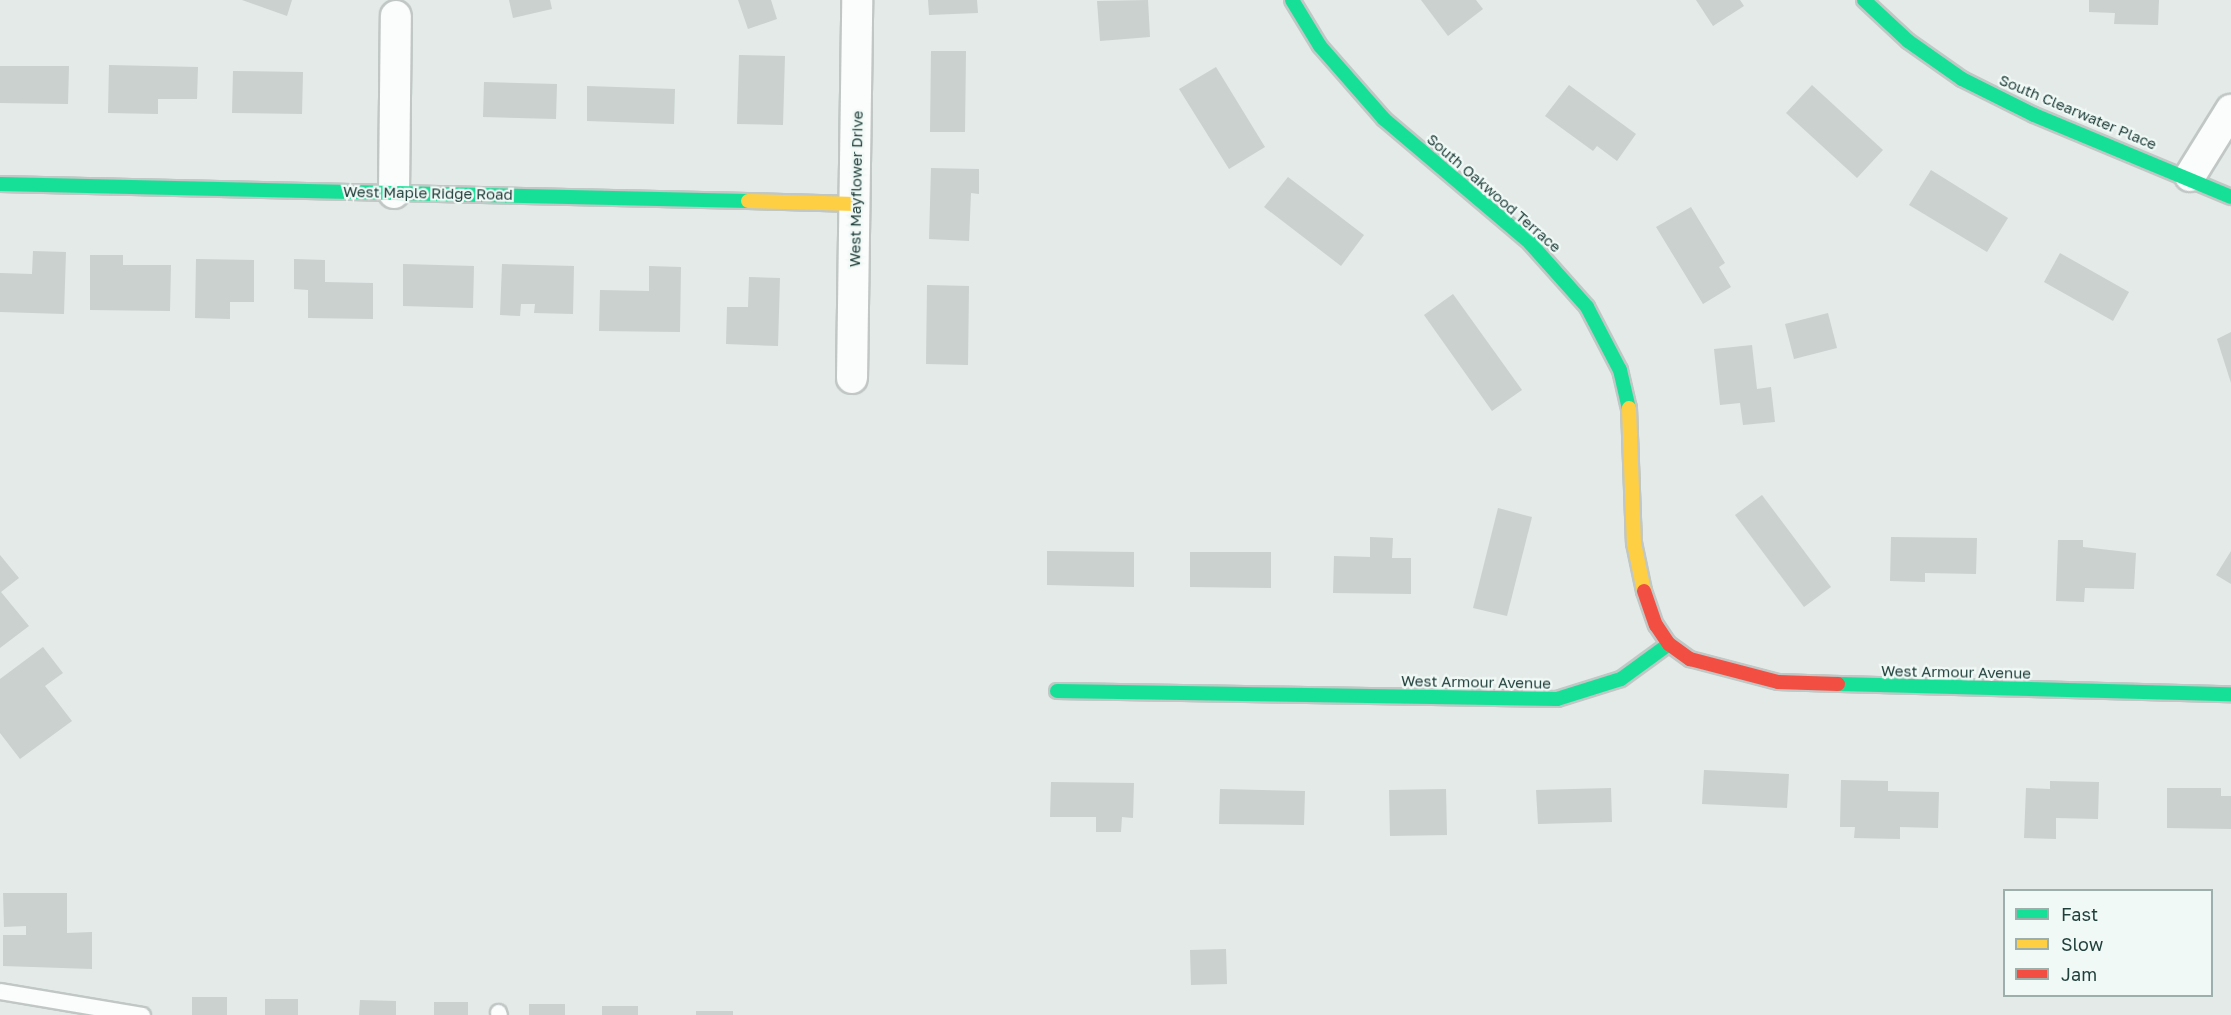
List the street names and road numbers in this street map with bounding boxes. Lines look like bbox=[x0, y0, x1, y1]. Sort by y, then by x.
street label: South Clearwater Place bbox=[1997, 71, 2159, 153]
street label: West Mayflower Drive bbox=[846, 111, 866, 267]
street label: South Oakwood Terrace bbox=[1423, 130, 1565, 256]
street label: West Maple Ridge Road bbox=[343, 183, 513, 203]
street label: West Armour Avenue bbox=[1881, 662, 2031, 682]
street label: West Armour Avenue bbox=[1401, 672, 1551, 692]

